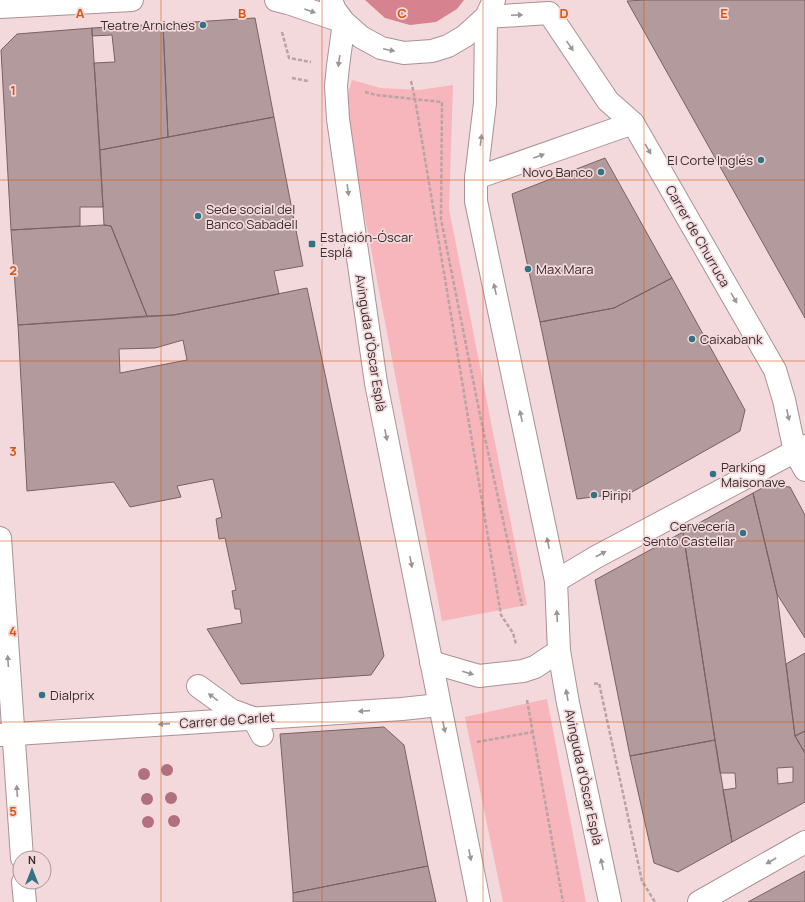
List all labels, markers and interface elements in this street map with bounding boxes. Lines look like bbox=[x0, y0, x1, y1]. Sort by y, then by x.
text: A bbox=[76, 4, 85, 22]
text: B bbox=[238, 4, 246, 22]
text: C bbox=[397, 4, 407, 22]
text: D bbox=[559, 4, 569, 22]
text: E bbox=[720, 4, 728, 22]
one-way arrow bbox=[305, 8, 317, 14]
one-way arrow bbox=[511, 12, 524, 18]
place label: Teatre Arniches bbox=[101, 16, 195, 34]
marker: Teatre Arniches bbox=[198, 20, 208, 30]
one-way arrow bbox=[567, 40, 574, 51]
one-way arrow bbox=[382, 47, 395, 53]
one-way arrow bbox=[336, 55, 342, 67]
text: 1 bbox=[10, 81, 16, 99]
one-way arrow bbox=[477, 134, 484, 146]
one-way arrow bbox=[644, 143, 651, 155]
place label: El Corte Inglés bbox=[667, 151, 753, 169]
one-way arrow bbox=[533, 152, 545, 158]
marker: El Corte Inglés bbox=[756, 155, 766, 165]
place label: Novo Banco bbox=[522, 163, 593, 181]
marker: Novo Banco bbox=[596, 167, 606, 177]
street label: Carrer de Churruca bbox=[662, 182, 734, 290]
one-way arrow bbox=[345, 184, 351, 196]
place label: Sede social del Banco Sabadell bbox=[206, 200, 298, 233]
marker: Sede social del Banco Sabadell bbox=[193, 211, 203, 221]
place label: Estación-Óscar Esplá bbox=[320, 228, 413, 261]
marker: Estación-Óscar Esplá bbox=[307, 239, 317, 249]
place label: Max Mara bbox=[536, 260, 593, 278]
text: 2 bbox=[9, 261, 17, 279]
marker: Max Mara bbox=[523, 264, 533, 274]
street label: Avinguda d'Òscar Esplà bbox=[351, 273, 391, 413]
one-way arrow bbox=[491, 282, 497, 295]
one-way arrow bbox=[730, 292, 737, 304]
place label: Caixabank bbox=[700, 330, 763, 348]
marker: Caixabank bbox=[687, 334, 697, 344]
one-way arrow bbox=[785, 409, 791, 421]
one-way arrow bbox=[518, 410, 524, 422]
one-way arrow bbox=[383, 428, 389, 441]
text: 3 bbox=[9, 442, 17, 460]
place label: Parking Maisonave bbox=[721, 458, 786, 491]
marker: Parking Maisonave bbox=[708, 469, 718, 479]
place label: Piripi bbox=[602, 486, 631, 504]
marker: Piripi bbox=[589, 490, 599, 500]
place label: Cervecería Sento Castellar bbox=[643, 517, 735, 550]
marker: Cervecería Sento Castellar bbox=[738, 528, 748, 538]
one-way arrow bbox=[544, 537, 550, 549]
one-way arrow bbox=[595, 551, 607, 558]
one-way arrow bbox=[409, 556, 415, 568]
one-way arrow bbox=[554, 610, 561, 622]
text: 4 bbox=[9, 622, 17, 640]
one-way arrow bbox=[5, 655, 12, 667]
one-way arrow bbox=[463, 670, 475, 676]
place label: Dialprix bbox=[50, 686, 94, 704]
one-way arrow bbox=[564, 689, 570, 701]
marker: Dialprix bbox=[37, 690, 47, 700]
one-way arrow bbox=[207, 693, 218, 701]
street label: Avinguda d'Òscar Esplà bbox=[561, 707, 607, 847]
street label: Carrer de Carlet bbox=[179, 708, 275, 732]
one-way arrow bbox=[357, 708, 370, 715]
one-way arrow bbox=[158, 721, 170, 728]
one-way arrow bbox=[441, 721, 447, 733]
one-way arrow bbox=[14, 785, 21, 797]
text: 5 bbox=[9, 802, 17, 820]
one-way arrow bbox=[467, 849, 473, 861]
north arrow bbox=[12, 850, 52, 890]
text: N bbox=[28, 852, 36, 867]
one-way arrow bbox=[765, 857, 777, 864]
one-way arrow bbox=[598, 858, 604, 870]

